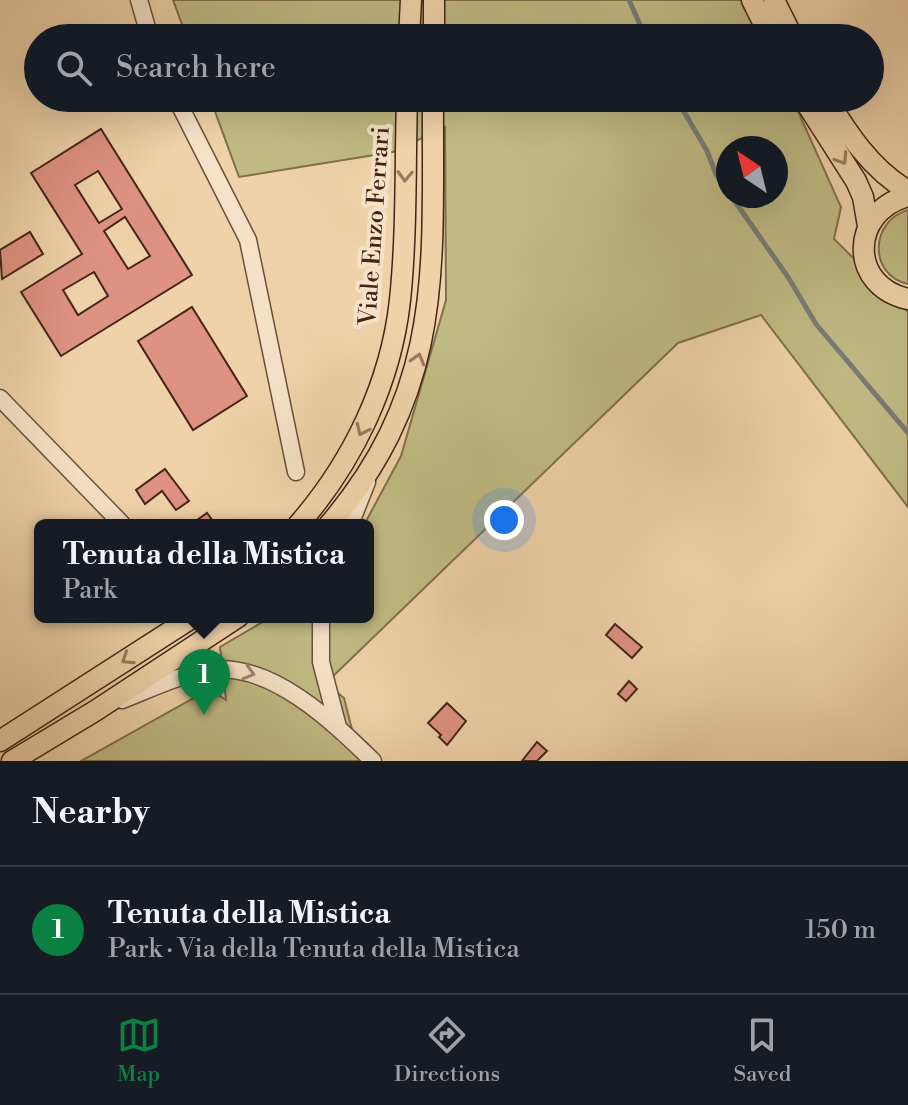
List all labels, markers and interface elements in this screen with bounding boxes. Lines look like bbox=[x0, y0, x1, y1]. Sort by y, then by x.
search box bbox=[24, 24, 884, 112]
icon: search bbox=[52, 46, 96, 90]
text: Search here bbox=[116, 49, 276, 87]
street label: Viale Enzo Ferrari bbox=[353, 126, 397, 327]
north arrow bbox=[716, 136, 788, 208]
one-way arrow bbox=[833, 151, 848, 165]
one-way arrow bbox=[396, 170, 414, 183]
one-way arrow bbox=[409, 353, 425, 367]
one-way arrow bbox=[356, 421, 372, 436]
your location bbox=[484, 500, 524, 540]
popup bbox=[34, 519, 374, 623]
text: Tenuta della Mistica bbox=[63, 536, 345, 574]
text: Park bbox=[63, 574, 117, 606]
pin: 1 bbox=[178, 649, 230, 715]
one-way arrow bbox=[122, 650, 136, 665]
one-way arrow bbox=[242, 664, 256, 680]
text: Nearby bbox=[32, 792, 150, 834]
text: Tenuta della Mistica bbox=[108, 895, 391, 933]
text: 1 bbox=[52, 914, 64, 946]
text: 150 m bbox=[805, 914, 876, 946]
text: Park · Via della Tenuta della Mistica bbox=[108, 933, 520, 965]
tab: Map bbox=[117, 1013, 161, 1088]
tab: Directions bbox=[394, 1013, 500, 1088]
tab: Saved bbox=[734, 1013, 791, 1088]

